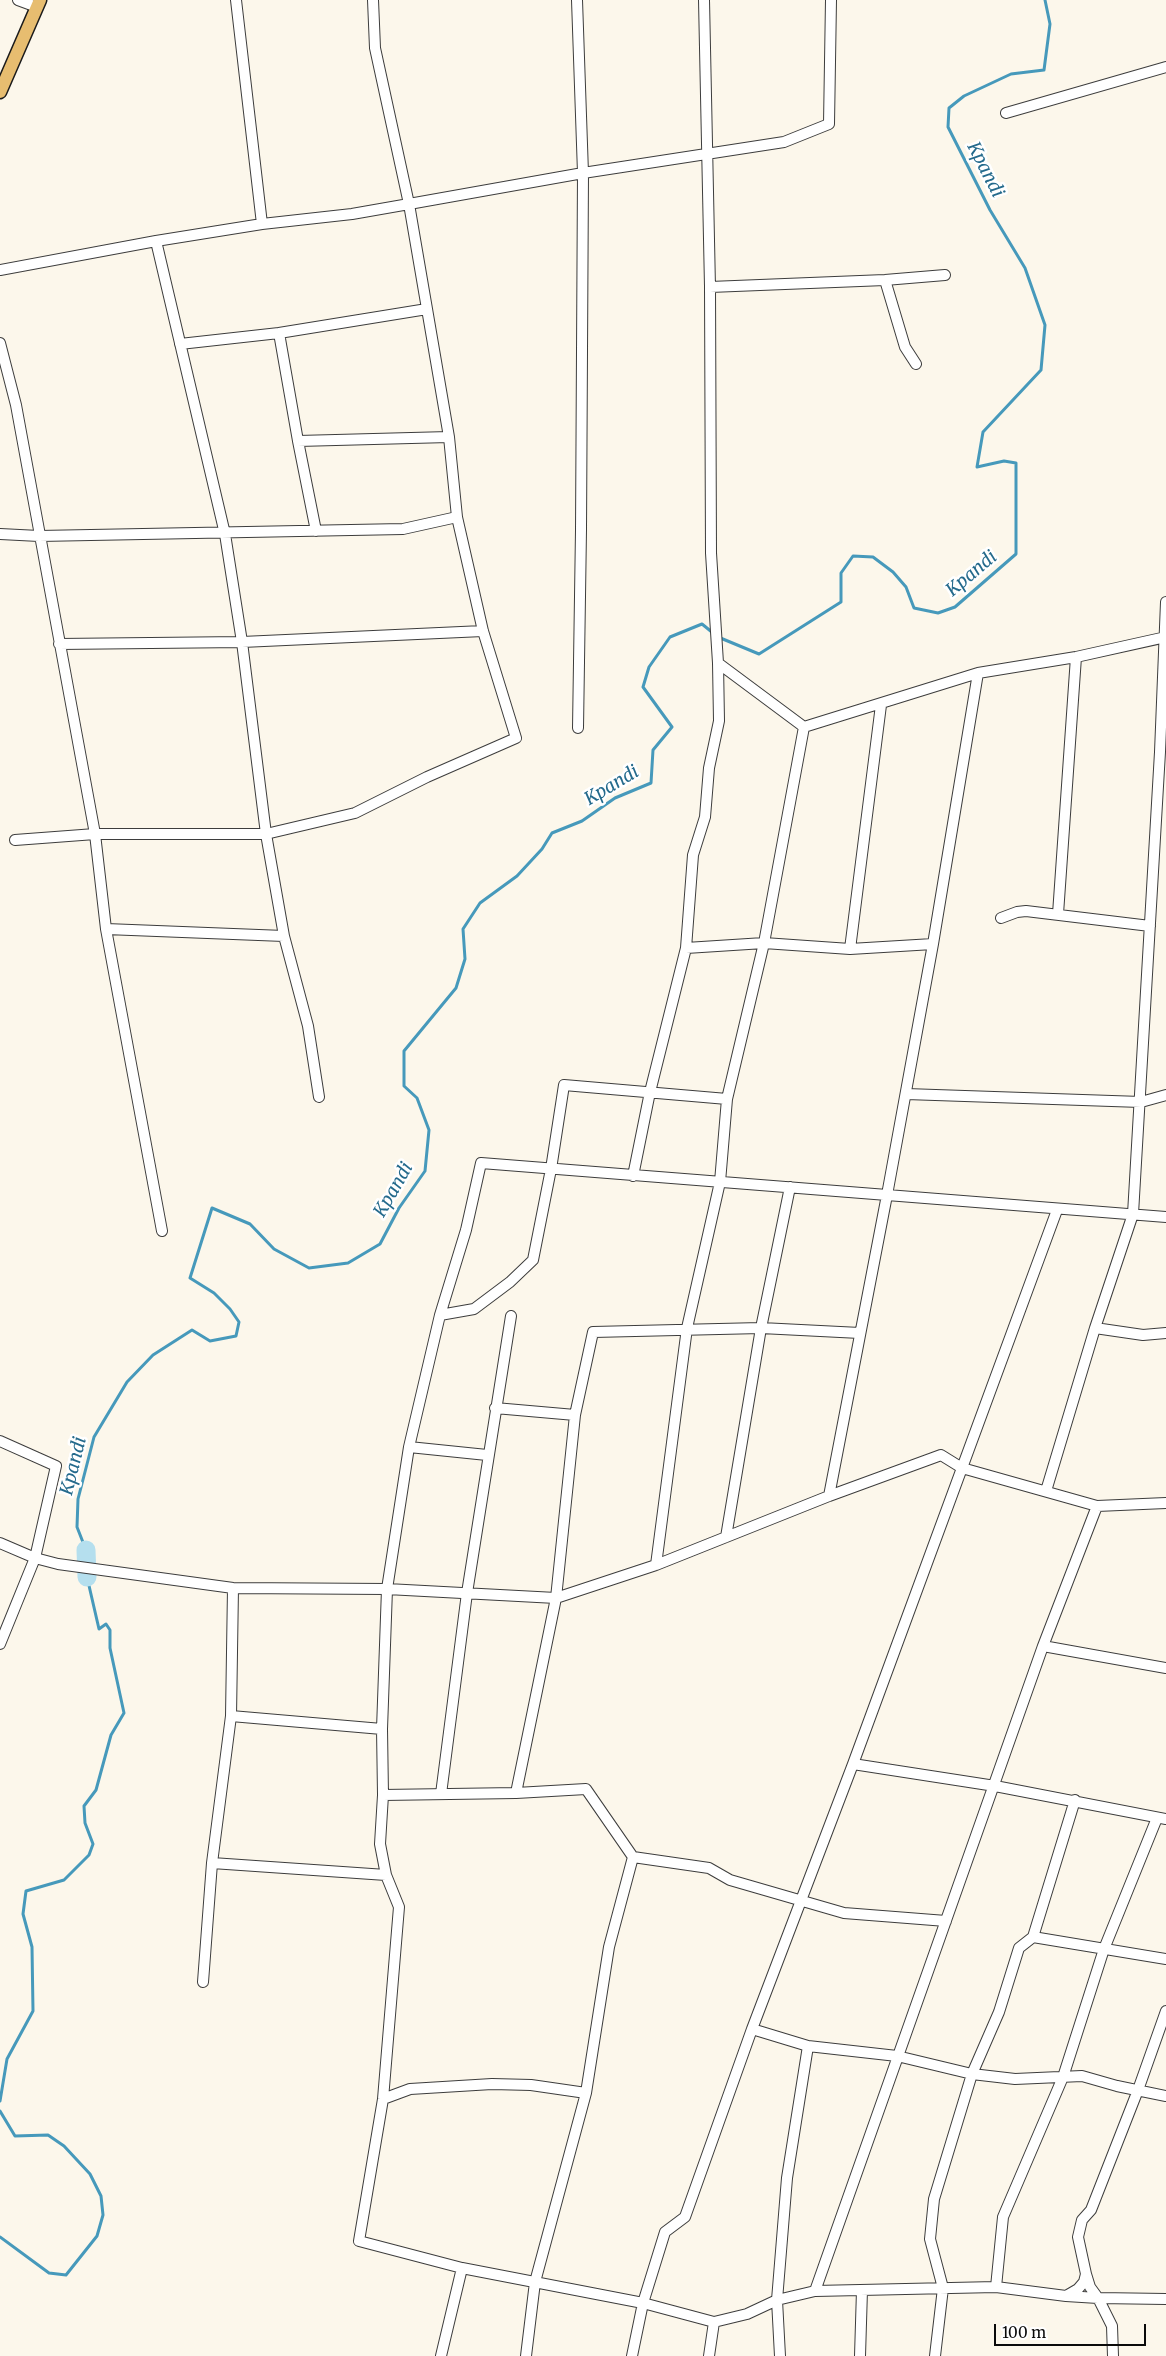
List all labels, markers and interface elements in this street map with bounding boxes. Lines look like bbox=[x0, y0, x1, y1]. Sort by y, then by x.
water label: Kpandi bbox=[962, 139, 1008, 201]
water label: Kpandi bbox=[942, 547, 1002, 601]
water label: Kpandi bbox=[581, 761, 643, 811]
water label: Kpandi bbox=[370, 1159, 418, 1221]
water label: Kpandi bbox=[56, 1435, 92, 1497]
scale bar bbox=[996, 2314, 1148, 2346]
text: 100 m bbox=[1002, 2323, 1046, 2342]

